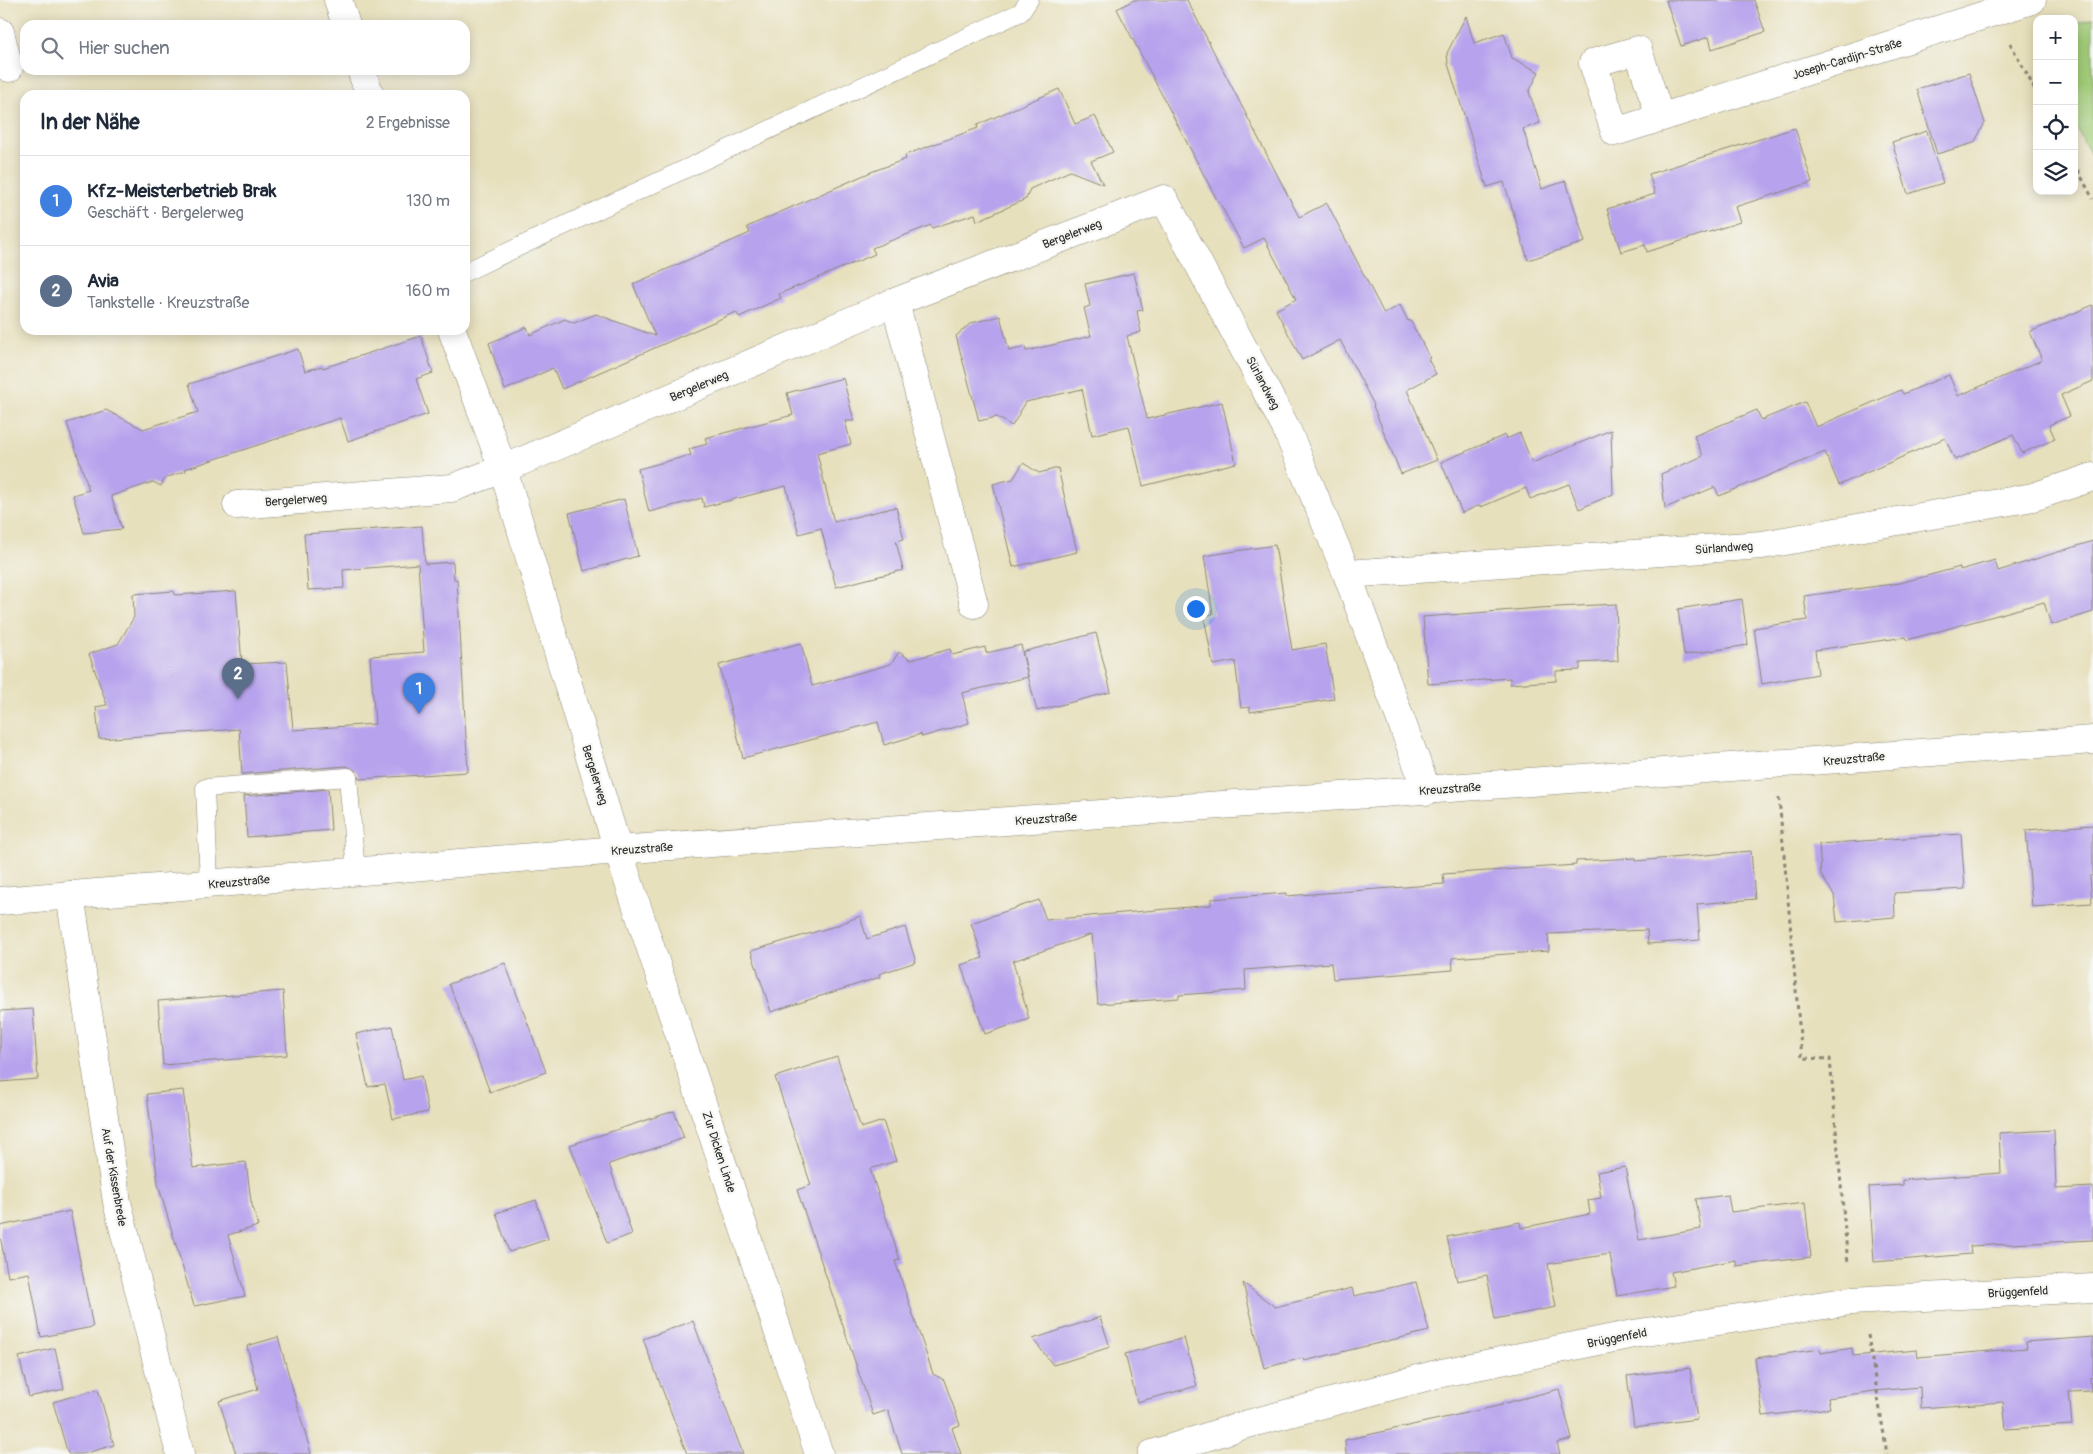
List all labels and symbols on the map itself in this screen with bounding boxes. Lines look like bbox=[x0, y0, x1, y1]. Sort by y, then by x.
street label: Joseph-Cardijn-Straße bbox=[1790, 36, 1904, 83]
street label: Bergelerweg bbox=[1041, 216, 1104, 253]
street label: Sürlandweg bbox=[1242, 354, 1283, 412]
street label: Bergelerweg bbox=[668, 367, 731, 405]
street label: Bergelerweg bbox=[265, 491, 328, 510]
street label: Sürlandweg bbox=[1694, 539, 1754, 558]
your location bbox=[1183, 596, 1209, 622]
pin: 2 bbox=[222, 658, 254, 699]
pin: 1 bbox=[403, 673, 435, 714]
street label: Bergelerweg bbox=[578, 743, 611, 807]
street label: Kreuzstraße bbox=[1823, 749, 1886, 770]
street label: Kreuzstraße bbox=[1419, 780, 1482, 799]
street label: Kreuzstraße bbox=[1015, 810, 1078, 829]
street label: Kreuzstraße bbox=[611, 840, 674, 859]
street label: Kreuzstraße bbox=[208, 872, 271, 893]
street label: Zur Dicken Linde bbox=[698, 1110, 739, 1195]
street label: Auf der Kissenbrede bbox=[97, 1127, 130, 1228]
street label: Brüggenfeld bbox=[1987, 1283, 2049, 1302]
street label: Brüggenfeld bbox=[1586, 1325, 1648, 1352]

